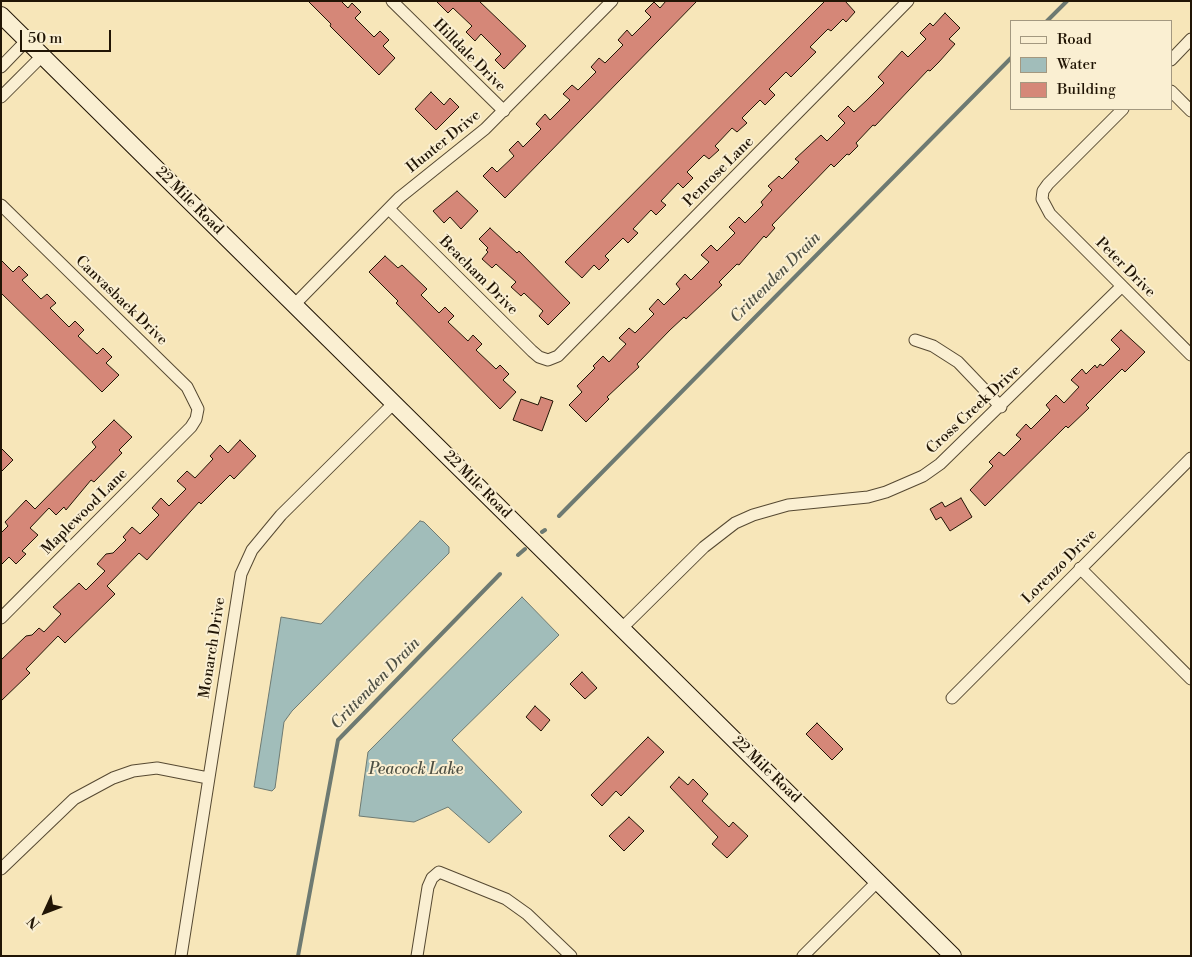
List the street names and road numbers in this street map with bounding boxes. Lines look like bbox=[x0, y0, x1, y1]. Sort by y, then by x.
street label: Hilldale Drive bbox=[429, 16, 509, 96]
street label: Hunter Drive bbox=[403, 107, 485, 177]
street label: Penrose Lane bbox=[680, 133, 758, 211]
street label: 22 Mile Road bbox=[151, 163, 227, 239]
street label: Beacham Drive bbox=[435, 233, 521, 319]
street label: Peter Drive bbox=[1091, 234, 1159, 302]
street label: Canvasback Drive bbox=[71, 252, 171, 350]
street label: Cross Creek Drive bbox=[923, 362, 1025, 458]
street label: 22 Mile Road bbox=[439, 447, 515, 523]
street label: Maplewood Lane bbox=[38, 465, 132, 559]
street label: Lorenzo Drive bbox=[1019, 526, 1101, 608]
street label: Monarch Drive bbox=[196, 596, 230, 700]
street label: 22 Mile Road bbox=[728, 733, 804, 807]

